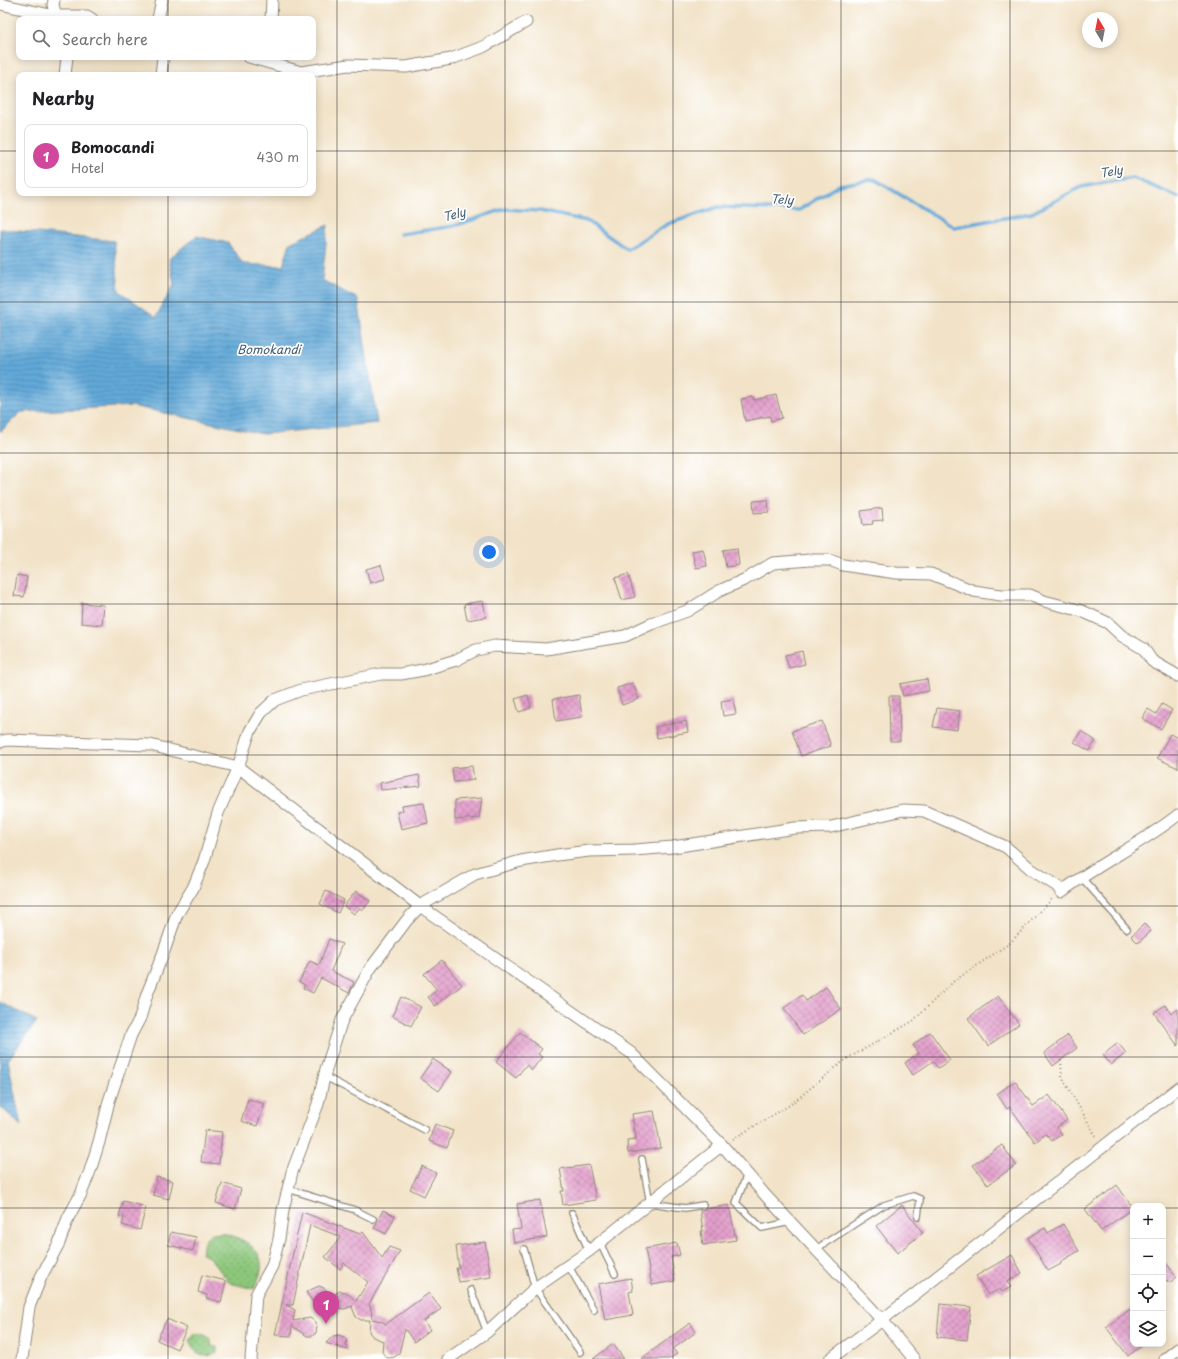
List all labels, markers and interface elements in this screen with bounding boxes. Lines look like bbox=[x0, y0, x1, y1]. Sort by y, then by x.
north arrow bbox=[1082, 12, 1118, 48]
search box bbox=[16, 16, 316, 60]
icon: search bbox=[30, 27, 52, 49]
text: Search here bbox=[62, 27, 148, 50]
text: Nearby bbox=[32, 85, 94, 111]
text: Bomocandi bbox=[71, 135, 155, 158]
text: 1 bbox=[43, 147, 49, 166]
text: 430 m bbox=[257, 147, 299, 166]
text: Hotel bbox=[71, 158, 104, 177]
water label: Tely bbox=[1098, 160, 1125, 182]
water label: Tely bbox=[770, 190, 795, 208]
water label: Tely bbox=[441, 202, 469, 226]
water label: Bomokandi bbox=[237, 340, 302, 358]
your location bbox=[479, 542, 499, 562]
map controls bbox=[1130, 1203, 1166, 1347]
button: + bbox=[1130, 1203, 1166, 1239]
button: − bbox=[1130, 1239, 1166, 1275]
button: locate bbox=[1130, 1275, 1166, 1311]
pin: 1 bbox=[313, 1291, 339, 1324]
button: layers bbox=[1130, 1311, 1166, 1347]

